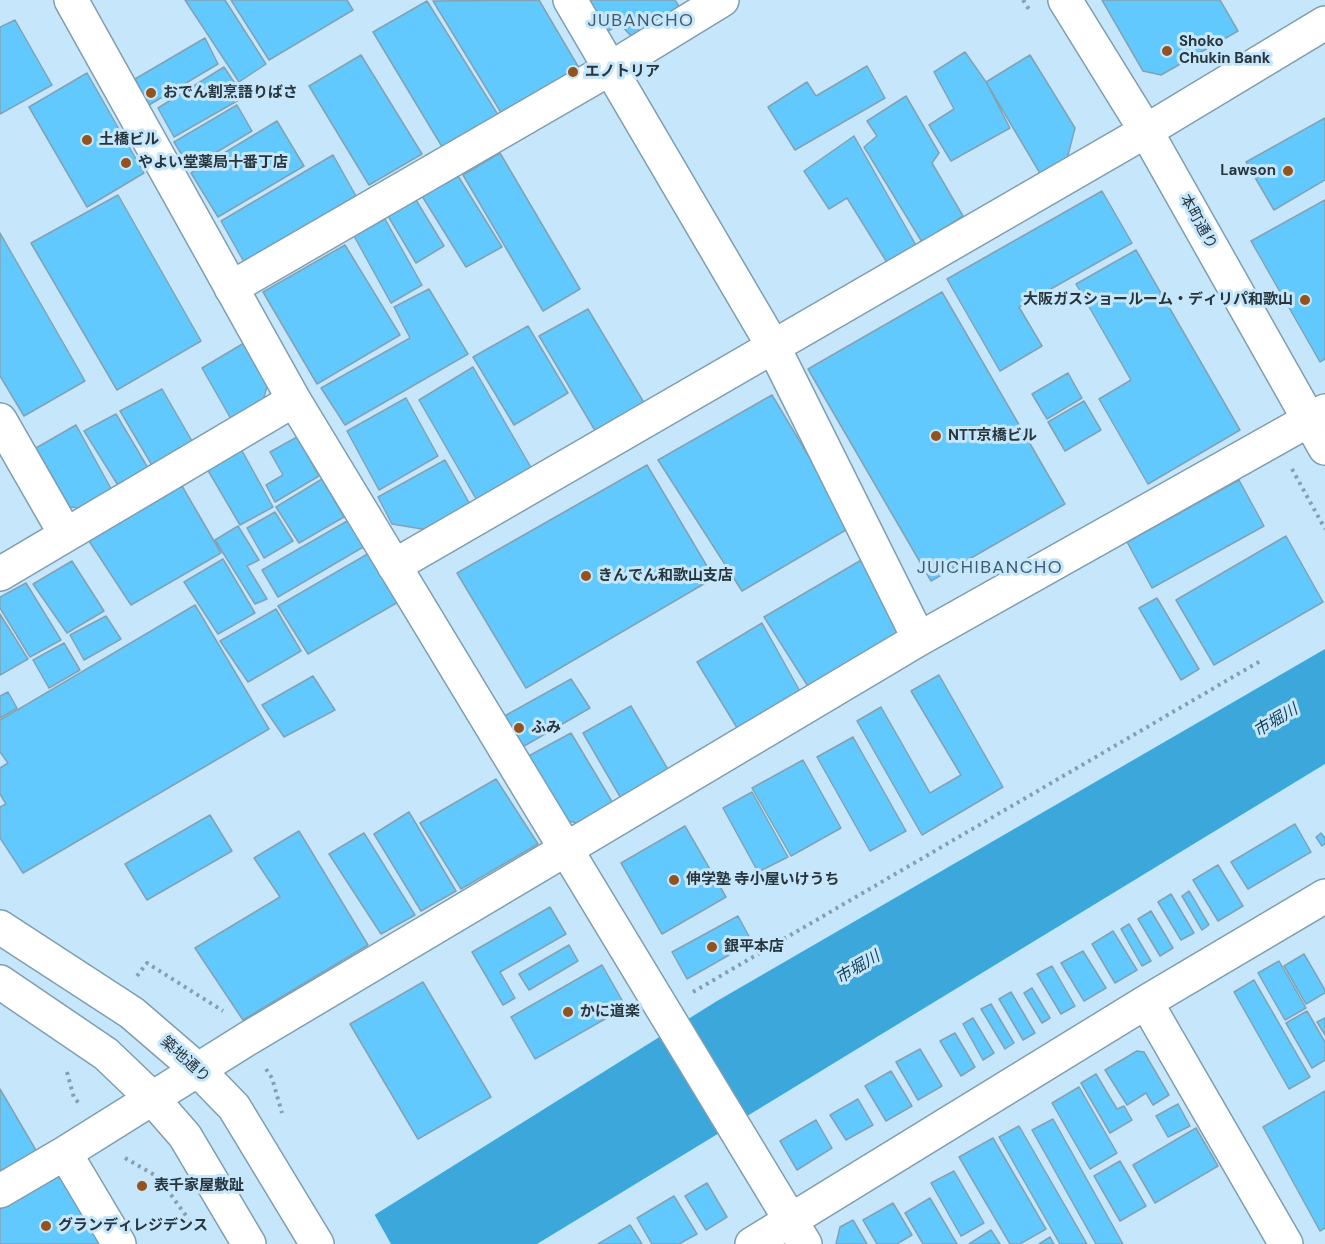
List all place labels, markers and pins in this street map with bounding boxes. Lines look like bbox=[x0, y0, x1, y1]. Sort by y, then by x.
place label: Shoko Chukin Bank bbox=[1179, 33, 1270, 68]
marker: Shoko Chukin Bank bbox=[1160, 44, 1174, 58]
place label: エノトリア bbox=[585, 63, 660, 81]
marker: エノトリア bbox=[566, 65, 580, 79]
place label: おでん割烹語りばさ bbox=[163, 84, 298, 102]
marker: おでん割烹語りばさ bbox=[144, 86, 158, 100]
place label: 土橋ビル bbox=[99, 131, 159, 149]
marker: 土橋ビル bbox=[80, 133, 94, 147]
place label: やよい堂薬局十番丁店 bbox=[138, 154, 288, 172]
marker: やよい堂薬局十番丁店 bbox=[119, 156, 133, 170]
place label: Lawson bbox=[1220, 162, 1276, 180]
marker: Lawson bbox=[1281, 164, 1295, 178]
place label: 大阪ガスショールーム・ディリパ和歌山 bbox=[1023, 291, 1293, 309]
marker: 大阪ガスショールーム・ディリパ和歌山 bbox=[1298, 293, 1312, 307]
place label: NTT京橋ビル bbox=[948, 427, 1037, 445]
marker: NTT京橋ビル bbox=[929, 429, 943, 443]
place label: きんでん和歌山支店 bbox=[598, 567, 733, 585]
marker: きんでん和歌山支店 bbox=[579, 569, 593, 583]
place label: ふみ bbox=[531, 719, 561, 737]
marker: ふみ bbox=[512, 721, 526, 735]
place label: 伸学塾 寺小屋いけうち bbox=[686, 871, 840, 889]
marker: 伸学塾 寺小屋いけうち bbox=[667, 873, 681, 887]
place label: 銀平本店 bbox=[724, 938, 784, 956]
marker: 銀平本店 bbox=[705, 940, 719, 954]
place label: かに道楽 bbox=[580, 1003, 640, 1021]
marker: かに道楽 bbox=[561, 1005, 575, 1019]
place label: 表千家屋敷趾 bbox=[154, 1177, 244, 1195]
marker: 表千家屋敷趾 bbox=[135, 1179, 149, 1193]
place label: グランディレジデンス bbox=[58, 1217, 208, 1235]
marker: グランディレジデンス bbox=[39, 1219, 53, 1233]

